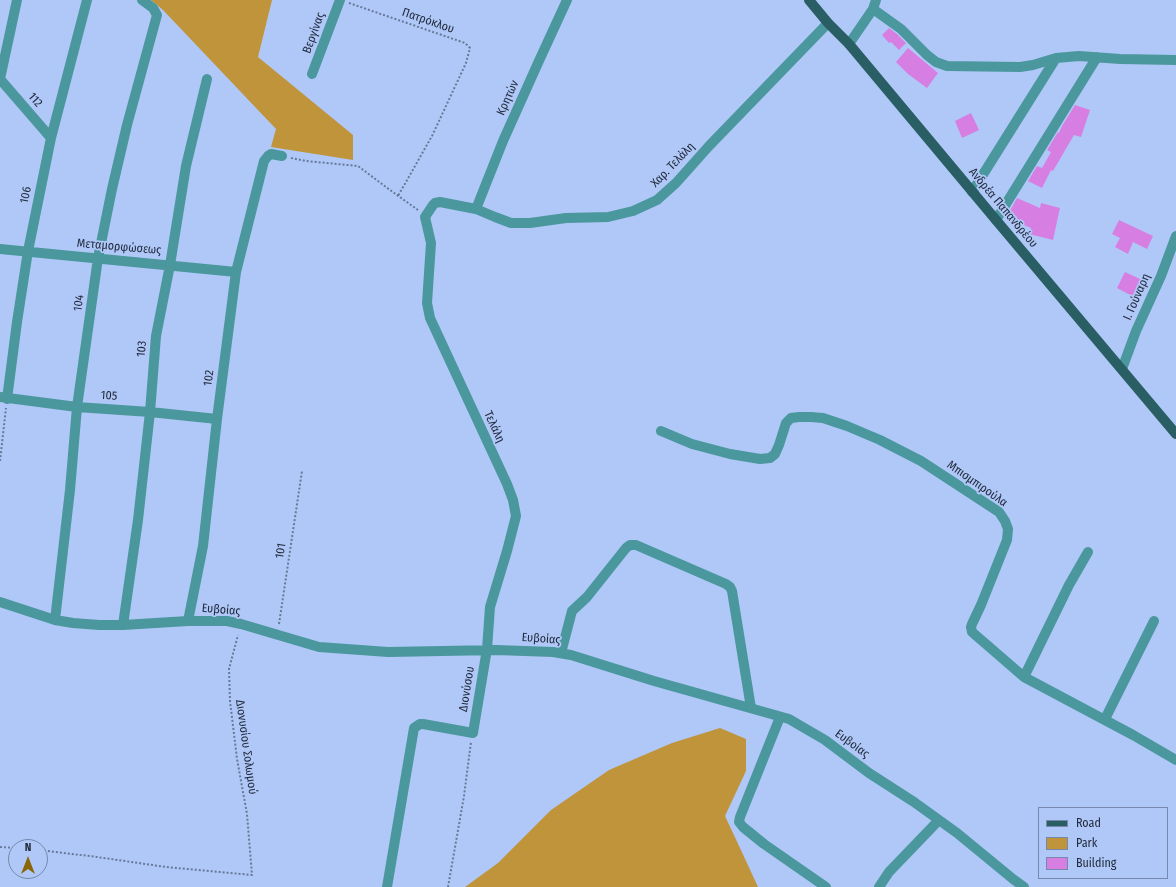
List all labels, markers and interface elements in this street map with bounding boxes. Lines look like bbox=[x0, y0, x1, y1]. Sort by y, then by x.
street label: Πατρόκλου bbox=[400, 5, 456, 37]
street label: Βεργίνας bbox=[300, 10, 328, 56]
street label: Κρητών bbox=[494, 78, 522, 118]
street label: 112 bbox=[25, 90, 45, 110]
street label: Χαρ. Τελάλη bbox=[648, 139, 698, 191]
street label: Ανδρέα Παπανδρέου bbox=[965, 165, 1041, 251]
street label: 106 bbox=[17, 185, 35, 205]
street label: Μεταμορφώσεως bbox=[76, 236, 162, 258]
street label: Ι. Γούναρη bbox=[1120, 271, 1154, 323]
street label: 104 bbox=[71, 294, 87, 312]
street label: 103 bbox=[134, 340, 150, 358]
street label: 102 bbox=[201, 369, 217, 387]
street label: 105 bbox=[100, 388, 118, 404]
street label: Τελάλη bbox=[480, 409, 508, 445]
street label: Μπισμπιρούλα bbox=[944, 458, 1010, 510]
street label: 101 bbox=[273, 542, 289, 560]
street label: Ευβοίας bbox=[201, 601, 241, 619]
street label: Ευβοίας bbox=[521, 630, 561, 648]
street label: Διονύσου bbox=[456, 665, 478, 713]
street label: Διονυσίου Σολωμού bbox=[232, 699, 260, 795]
street label: Ευβοίας bbox=[832, 727, 872, 761]
legend bbox=[1038, 807, 1168, 879]
text: Road bbox=[1076, 816, 1101, 830]
text: Park bbox=[1076, 836, 1097, 850]
north arrow bbox=[8, 839, 48, 879]
text: N bbox=[25, 841, 31, 854]
text: Building bbox=[1076, 856, 1116, 870]

